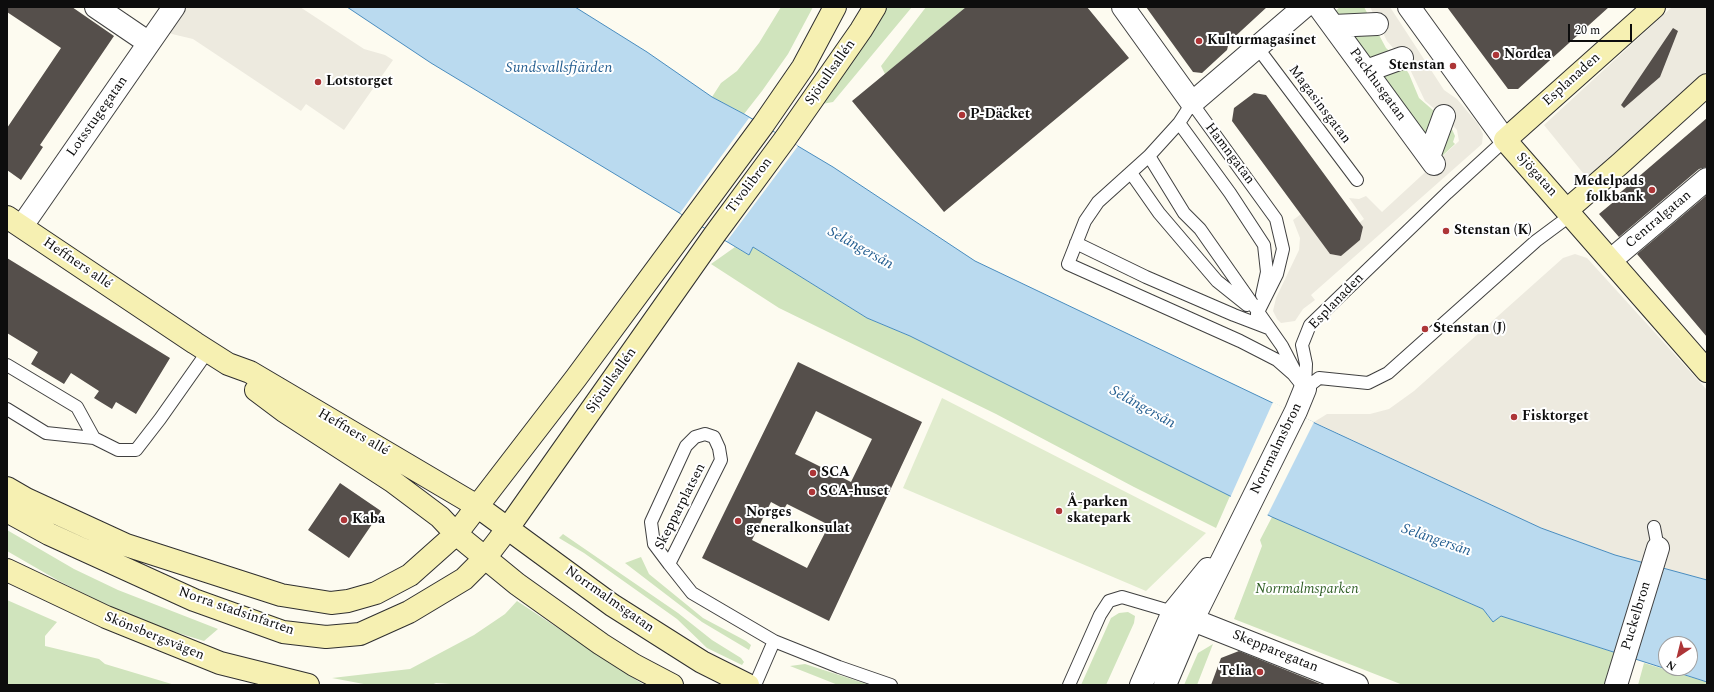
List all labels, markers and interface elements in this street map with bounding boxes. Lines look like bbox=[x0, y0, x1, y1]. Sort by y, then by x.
scale bar bbox=[1570, 16, 1634, 42]
text: 20 m bbox=[1575, 21, 1600, 40]
place label: Kulturmagasinet bbox=[1207, 33, 1316, 49]
marker: Kulturmagasinet bbox=[1194, 36, 1204, 46]
street label: Sjötullsallén bbox=[802, 37, 860, 109]
street label: Packhusgatan bbox=[1345, 45, 1409, 125]
place label: Nordea bbox=[1504, 47, 1551, 63]
marker: Nordea bbox=[1491, 50, 1501, 60]
street label: Esplanaden bbox=[1540, 50, 1604, 110]
place label: Stenstan bbox=[1389, 58, 1445, 74]
water label: Sundsvallsfjärden bbox=[506, 60, 612, 78]
marker: Stenstan bbox=[1448, 61, 1458, 71]
street label: Magasinsgatan bbox=[1284, 63, 1354, 147]
street label: Lotsstugegatan bbox=[64, 73, 132, 161]
place label: Lotstorget bbox=[326, 74, 393, 90]
marker: Lotstorget bbox=[313, 77, 323, 87]
place label: P-Däcket bbox=[970, 107, 1030, 123]
marker: P-Däcket bbox=[957, 110, 967, 120]
street label: Hamngatan bbox=[1200, 120, 1258, 188]
street label: Sjögatan bbox=[1512, 149, 1560, 201]
street label: Tivolibron bbox=[724, 155, 776, 217]
place label: Medelpads folkbank bbox=[1574, 174, 1644, 206]
marker: Medelpads folkbank bbox=[1647, 185, 1657, 195]
street label: Centralgatan bbox=[1623, 188, 1695, 252]
place label: Stenstan (K) bbox=[1454, 223, 1532, 239]
water label: Selångersån bbox=[824, 224, 896, 274]
marker: Stenstan (K) bbox=[1441, 226, 1451, 236]
street label: Heffners allé bbox=[39, 235, 115, 293]
street label: Esplanaden bbox=[1306, 270, 1368, 334]
place label: Stenstan (J) bbox=[1433, 321, 1506, 337]
marker: Stenstan (J) bbox=[1420, 324, 1430, 334]
street label: Sjötullsallén bbox=[583, 345, 641, 417]
water label: Selångersån bbox=[1106, 383, 1178, 433]
street label: Norrmalmsbron bbox=[1248, 400, 1306, 498]
street label: Heffners allé bbox=[314, 406, 392, 460]
place label: Fisktorget bbox=[1522, 409, 1589, 425]
marker: Fisktorget bbox=[1509, 412, 1519, 422]
street label: Skepparplatsen bbox=[652, 461, 710, 553]
place label: SCA bbox=[821, 465, 850, 481]
marker: SCA bbox=[808, 468, 818, 478]
place label: SCA-huset bbox=[820, 484, 889, 500]
marker: SCA-huset bbox=[807, 487, 817, 497]
place label: Å-parken skatepark bbox=[1067, 495, 1131, 528]
place label: Norges generalkonsulat bbox=[746, 505, 850, 538]
marker: Å-parken skatepark bbox=[1054, 506, 1064, 516]
place label: Kaba bbox=[352, 512, 385, 528]
marker: Kaba bbox=[339, 515, 349, 525]
marker: Norges generalkonsulat bbox=[733, 516, 743, 526]
water label: Selångersån bbox=[1399, 521, 1473, 561]
street label: Norrmalmsgatan bbox=[561, 563, 657, 637]
street label: Puckelbron bbox=[1619, 580, 1655, 652]
park label: Norrmalmsparken bbox=[1255, 582, 1359, 598]
street label: Norra stadsinfarten bbox=[176, 584, 296, 640]
street label: Skönsbergsvägen bbox=[102, 609, 206, 665]
street label: Skepparegatan bbox=[1230, 627, 1320, 677]
north arrow bbox=[1658, 636, 1698, 676]
text: N bbox=[1663, 656, 1680, 675]
place label: Telia bbox=[1220, 664, 1252, 680]
marker: Telia bbox=[1255, 667, 1265, 677]

